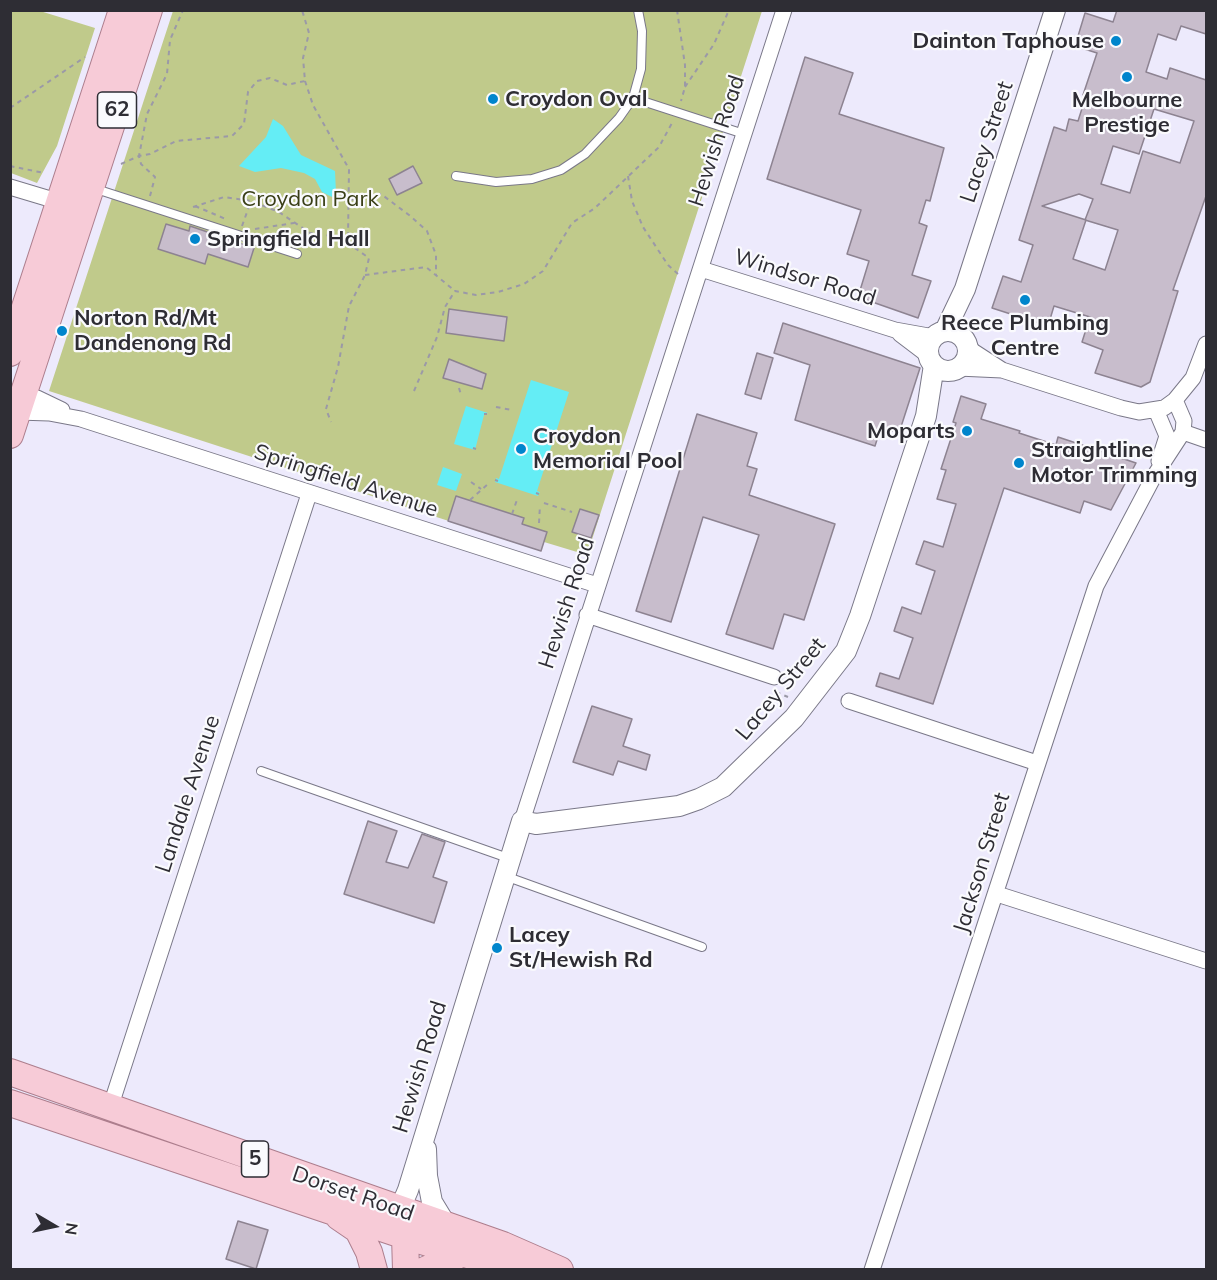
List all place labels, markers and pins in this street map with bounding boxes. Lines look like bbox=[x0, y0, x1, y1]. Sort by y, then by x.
place label: Dainton Taphouse bbox=[912, 28, 1104, 54]
marker: Dainton Taphouse bbox=[1109, 34, 1123, 48]
marker: Melbourne Prestige bbox=[1120, 70, 1134, 84]
place label: Croydon Oval bbox=[505, 86, 647, 112]
place label: Melbourne Prestige bbox=[1072, 87, 1182, 138]
marker: Croydon Oval bbox=[486, 92, 500, 106]
place label: Springfield Hall bbox=[207, 226, 370, 252]
marker: Springfield Hall bbox=[188, 232, 202, 246]
marker: Reece Plumbing Centre bbox=[1018, 293, 1032, 307]
place label: Norton Rd/Mt Dandenong Rd bbox=[74, 305, 231, 356]
place label: Reece Plumbing Centre bbox=[941, 310, 1109, 362]
marker: Norton Rd/Mt Dandenong Rd bbox=[55, 324, 69, 338]
place label: Moparts bbox=[867, 418, 955, 444]
place label: Croydon Memorial Pool bbox=[533, 423, 683, 475]
marker: Moparts bbox=[960, 424, 974, 438]
place label: Straightline Motor Trimming bbox=[1031, 437, 1198, 488]
marker: Croydon Memorial Pool bbox=[514, 442, 528, 456]
marker: Straightline Motor Trimming bbox=[1012, 456, 1026, 470]
place label: Lacey St/Hewish Rd bbox=[509, 922, 653, 974]
marker: Lacey St/Hewish Rd bbox=[490, 941, 504, 955]

